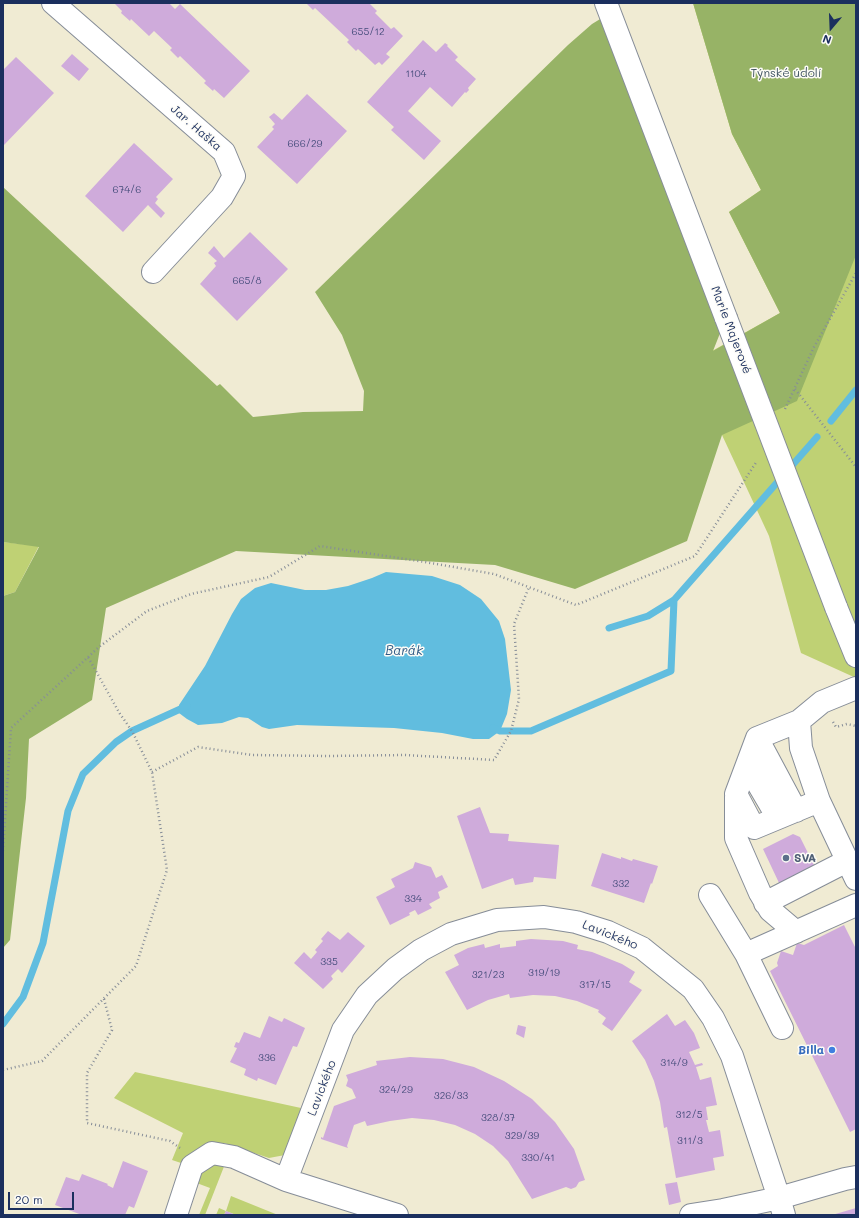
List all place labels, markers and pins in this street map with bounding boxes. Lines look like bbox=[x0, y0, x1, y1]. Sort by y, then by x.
place label: SVA bbox=[794, 851, 816, 865]
marker: SVA bbox=[781, 853, 791, 863]
place label: Billa bbox=[798, 1043, 824, 1057]
marker: Billa bbox=[827, 1045, 837, 1055]

